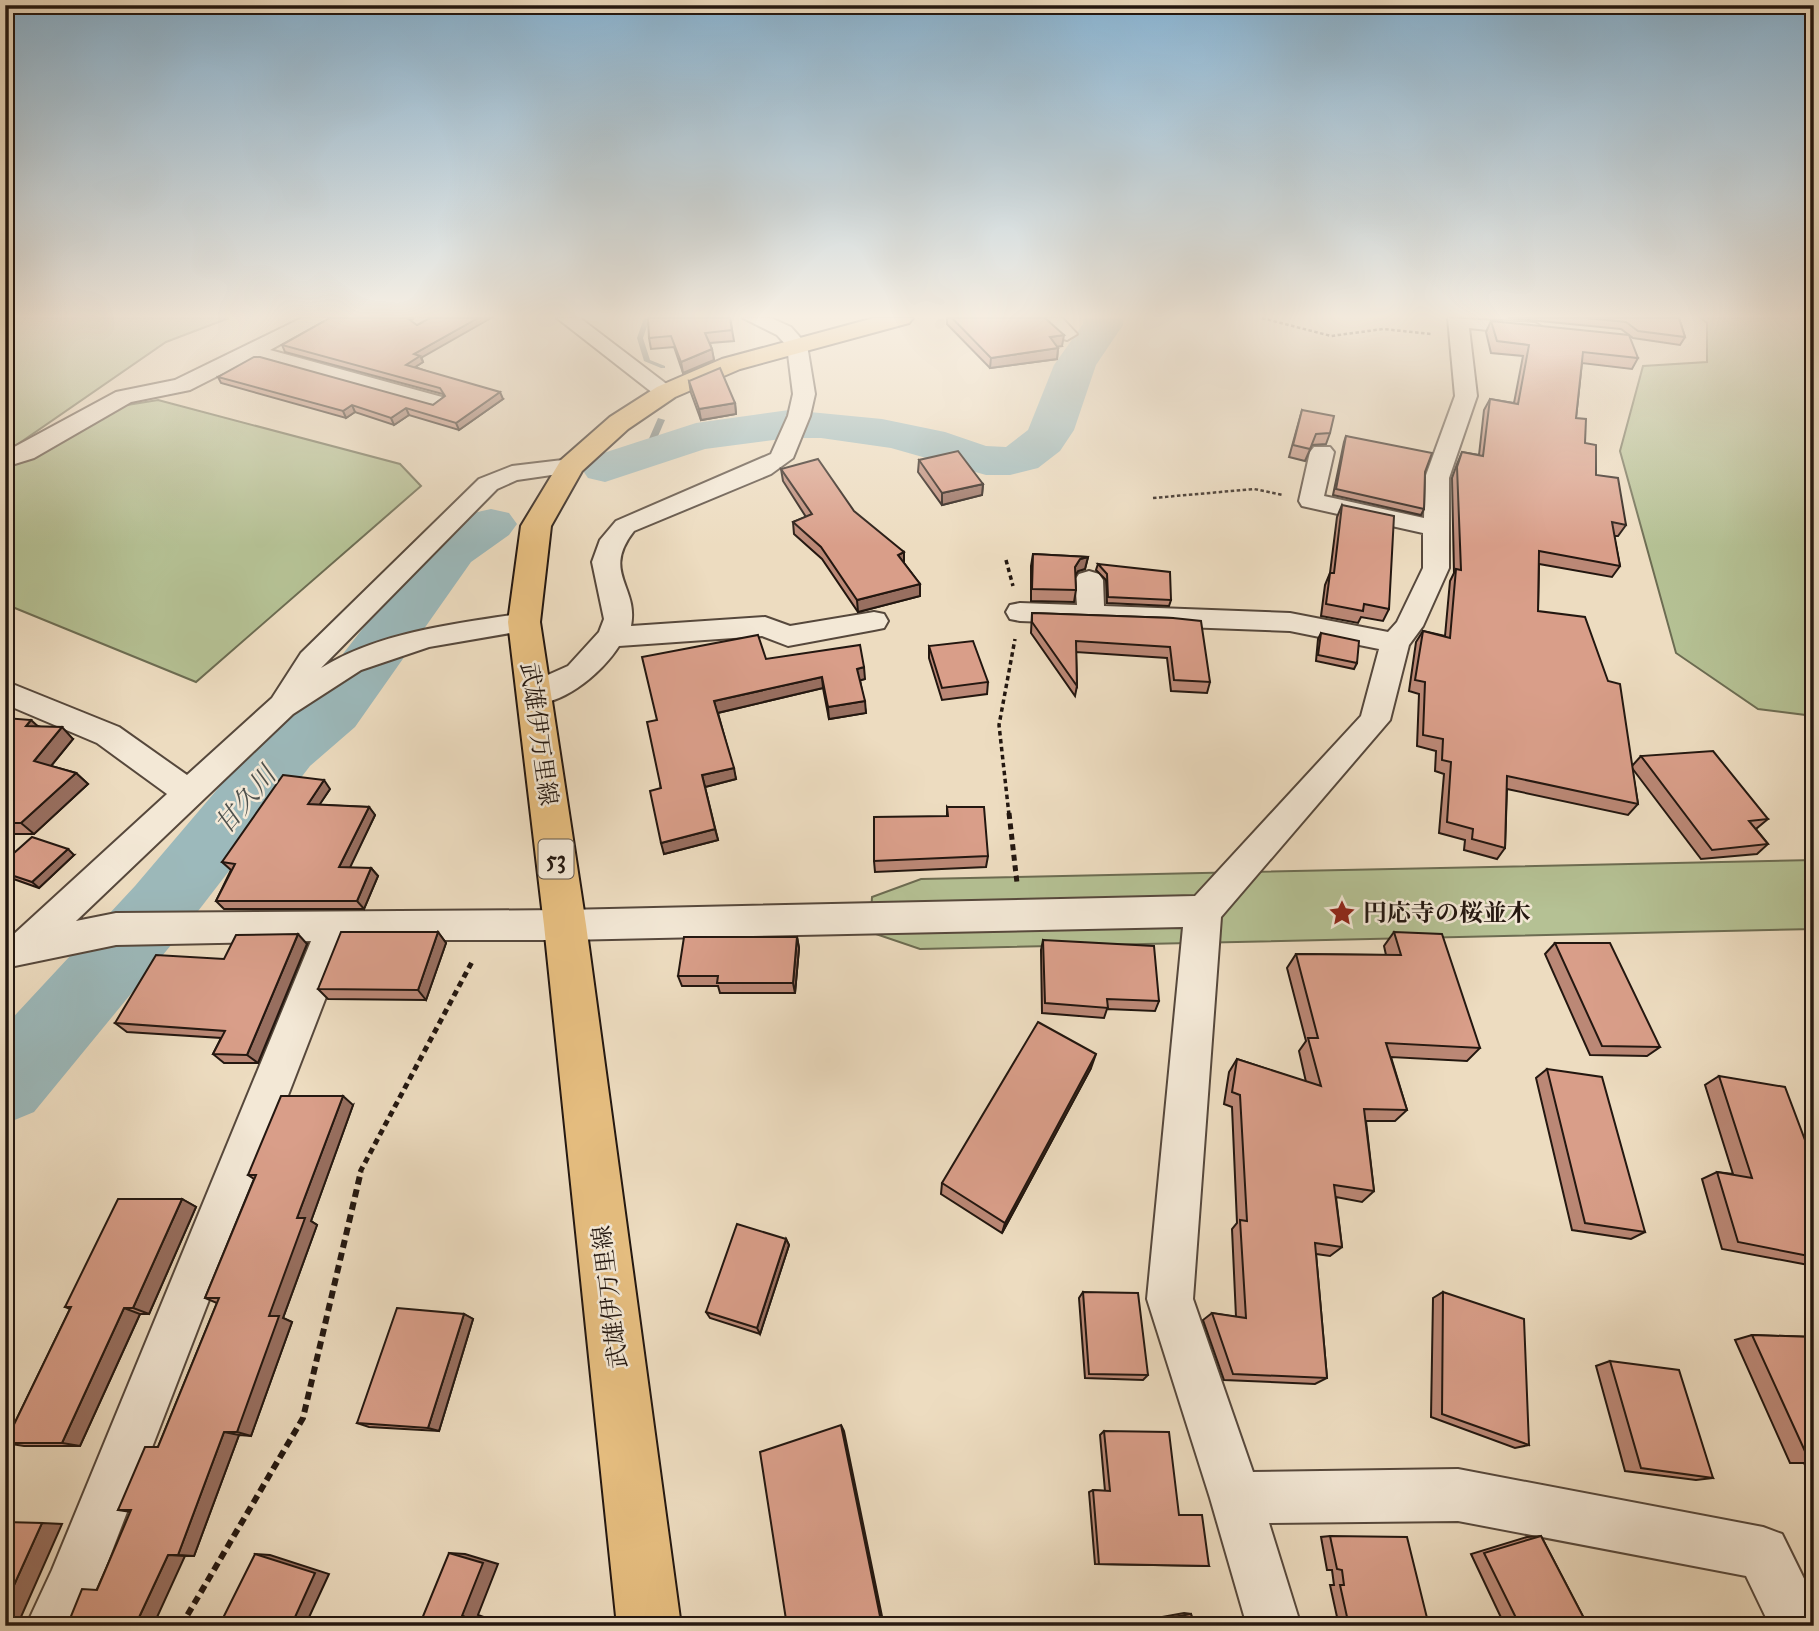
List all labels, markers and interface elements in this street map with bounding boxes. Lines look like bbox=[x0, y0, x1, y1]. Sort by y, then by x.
street label: 武雄伊万里線 bbox=[514, 661, 564, 807]
water label: 甘久川 bbox=[208, 758, 284, 840]
road number: 53 bbox=[538, 839, 574, 878]
place icon: 円応寺の桜並木 bbox=[1327, 898, 1357, 928]
place label: 円応寺の桜並木 bbox=[1363, 898, 1531, 928]
street label: 武雄伊万里線 bbox=[586, 1224, 634, 1370]

